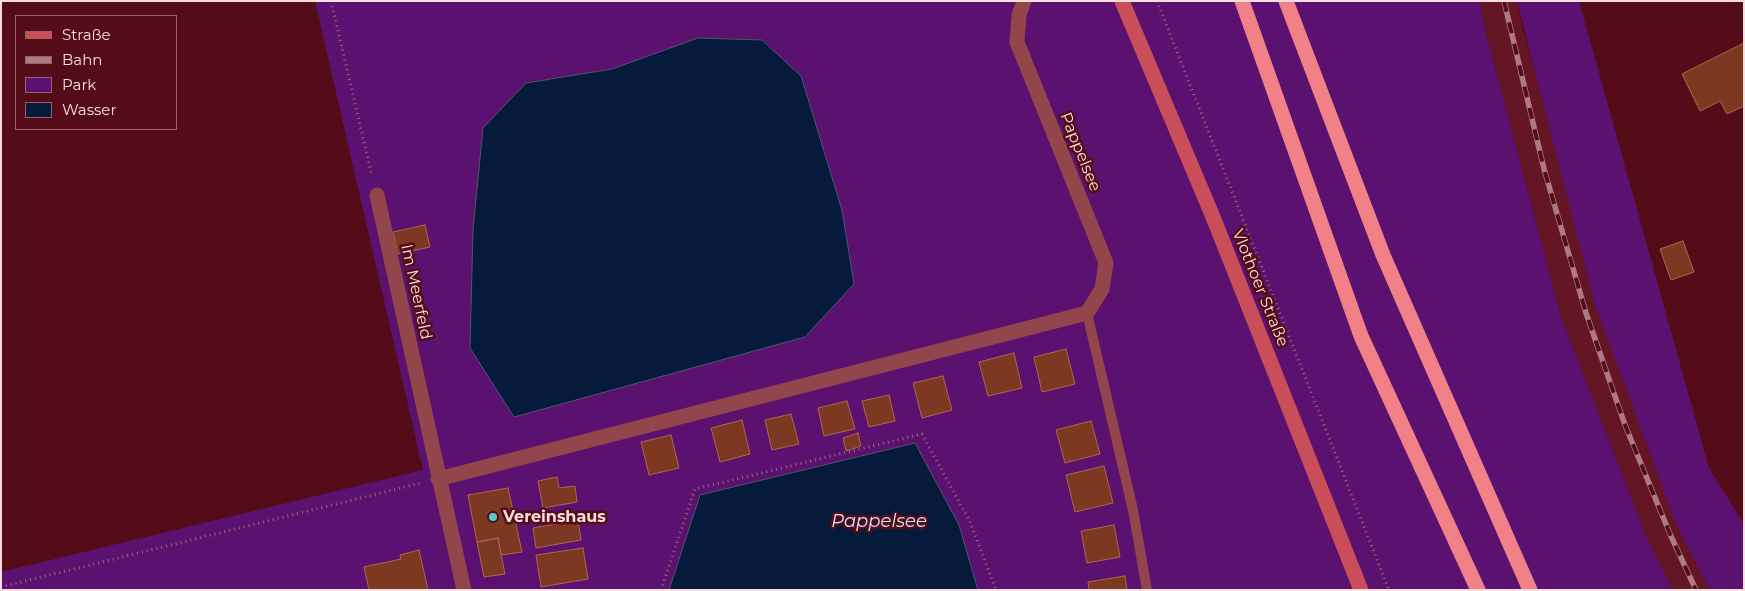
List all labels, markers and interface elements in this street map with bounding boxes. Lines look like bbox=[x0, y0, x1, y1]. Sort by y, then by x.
legend bbox=[15, 15, 178, 130]
text: Straße bbox=[62, 25, 111, 44]
text: Bahn bbox=[62, 50, 102, 69]
text: Park bbox=[62, 75, 96, 94]
text: Wasser bbox=[62, 100, 116, 119]
street label: Pappelsee bbox=[1055, 110, 1105, 194]
street label: Vlothoer Straße bbox=[1228, 227, 1292, 349]
street label: Im Meerfeld bbox=[397, 243, 435, 341]
place label: Vereinshaus bbox=[503, 507, 606, 527]
marker: Vereinshaus bbox=[487, 511, 499, 523]
water label: Pappelsee bbox=[831, 511, 927, 533]

